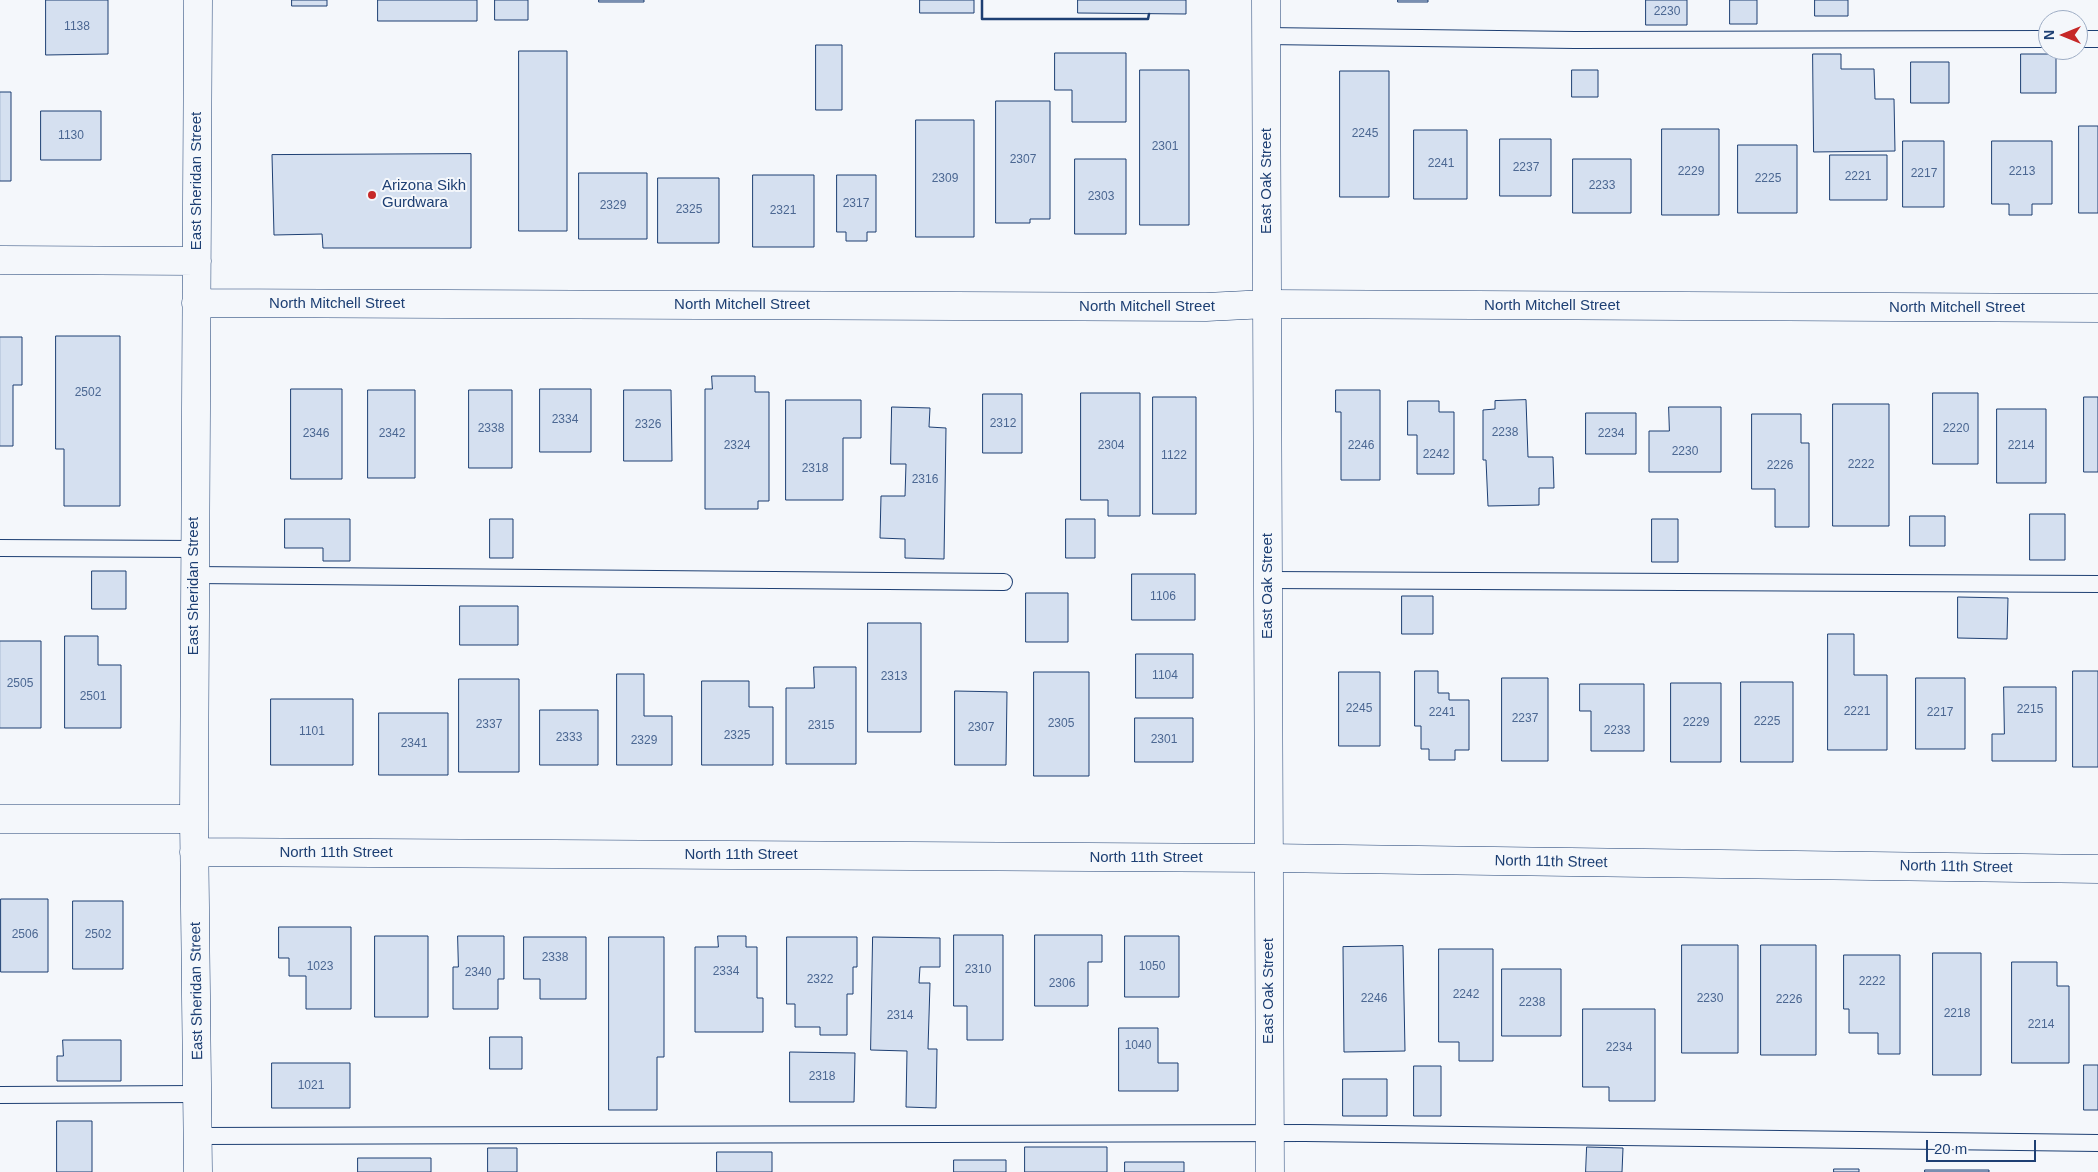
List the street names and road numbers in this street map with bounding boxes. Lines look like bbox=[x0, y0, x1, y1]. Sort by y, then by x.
street label: East Sheridan Street bbox=[188, 112, 206, 250]
street label: East Oak Street bbox=[1258, 128, 1276, 234]
street label: North Mitchell Street bbox=[269, 295, 405, 313]
street label: North Mitchell Street bbox=[674, 296, 810, 314]
street label: North Mitchell Street bbox=[1484, 297, 1620, 315]
street label: North Mitchell Street bbox=[1079, 298, 1215, 316]
street label: North Mitchell Street bbox=[1889, 299, 2025, 317]
street label: East Sheridan Street bbox=[185, 517, 203, 655]
street label: East Oak Street bbox=[1259, 533, 1277, 639]
street label: North 11th Street bbox=[279, 844, 393, 862]
street label: North 11th Street bbox=[684, 846, 798, 864]
street label: North 11th Street bbox=[1089, 849, 1203, 867]
street label: North 11th Street bbox=[1494, 852, 1608, 872]
street label: North 11th Street bbox=[1899, 857, 2013, 877]
street label: East Sheridan Street bbox=[187, 922, 207, 1060]
street label: East Oak Street bbox=[1260, 938, 1278, 1044]

